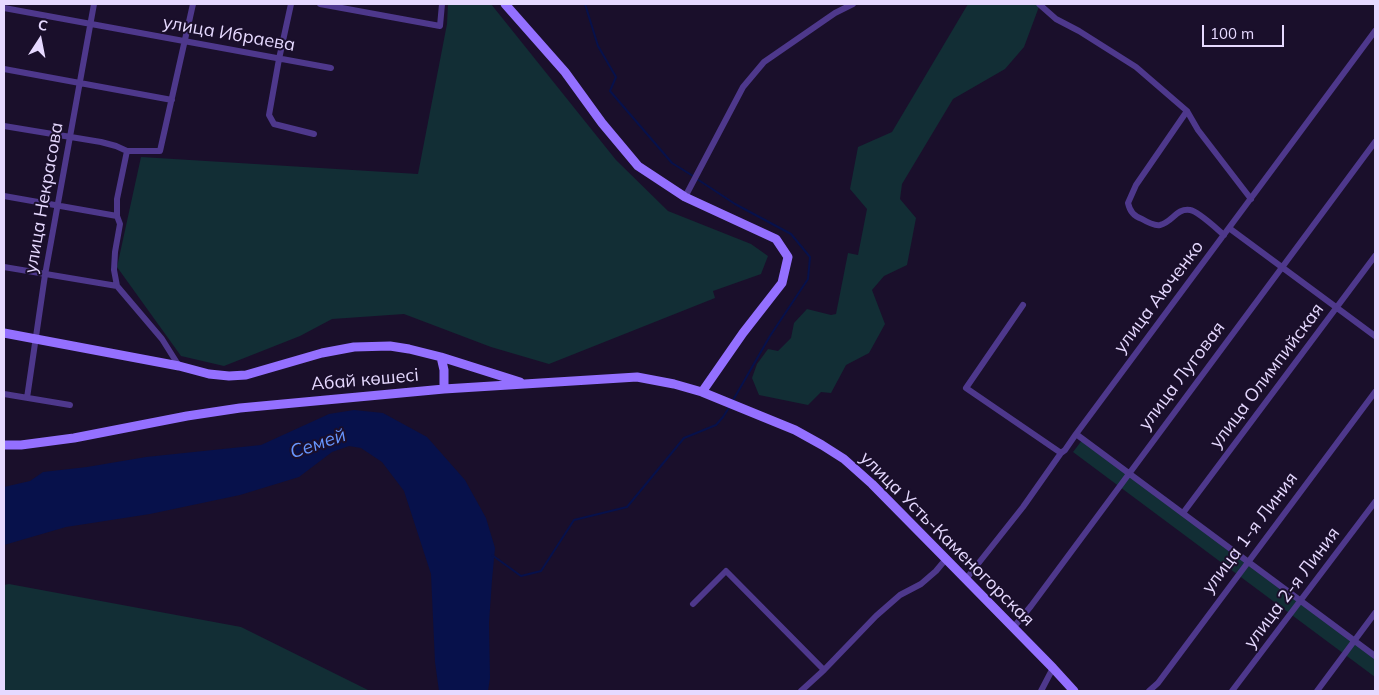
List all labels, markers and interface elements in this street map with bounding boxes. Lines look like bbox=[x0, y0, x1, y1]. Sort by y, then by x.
street label: улица Ибраева bbox=[161, 12, 297, 56]
north arrow bbox=[15, 15, 65, 65]
scale bar bbox=[1204, 15, 1286, 47]
text: С bbox=[36, 16, 49, 35]
text: 100 m bbox=[1210, 24, 1254, 43]
street label: улица Некрасова bbox=[20, 121, 68, 275]
street label: улица Аюченко bbox=[1110, 236, 1208, 358]
street label: улица Олимпийская bbox=[1205, 299, 1329, 453]
street label: улица Луговая bbox=[1134, 318, 1230, 434]
street label: Абай көшесі bbox=[310, 365, 420, 395]
water label: Семей bbox=[287, 424, 349, 464]
street label: улица Усть-Каменогорская bbox=[855, 447, 1039, 631]
street label: улица 1-я Линия bbox=[1197, 468, 1303, 598]
street label: улица 2-я Линия bbox=[1239, 523, 1345, 653]

